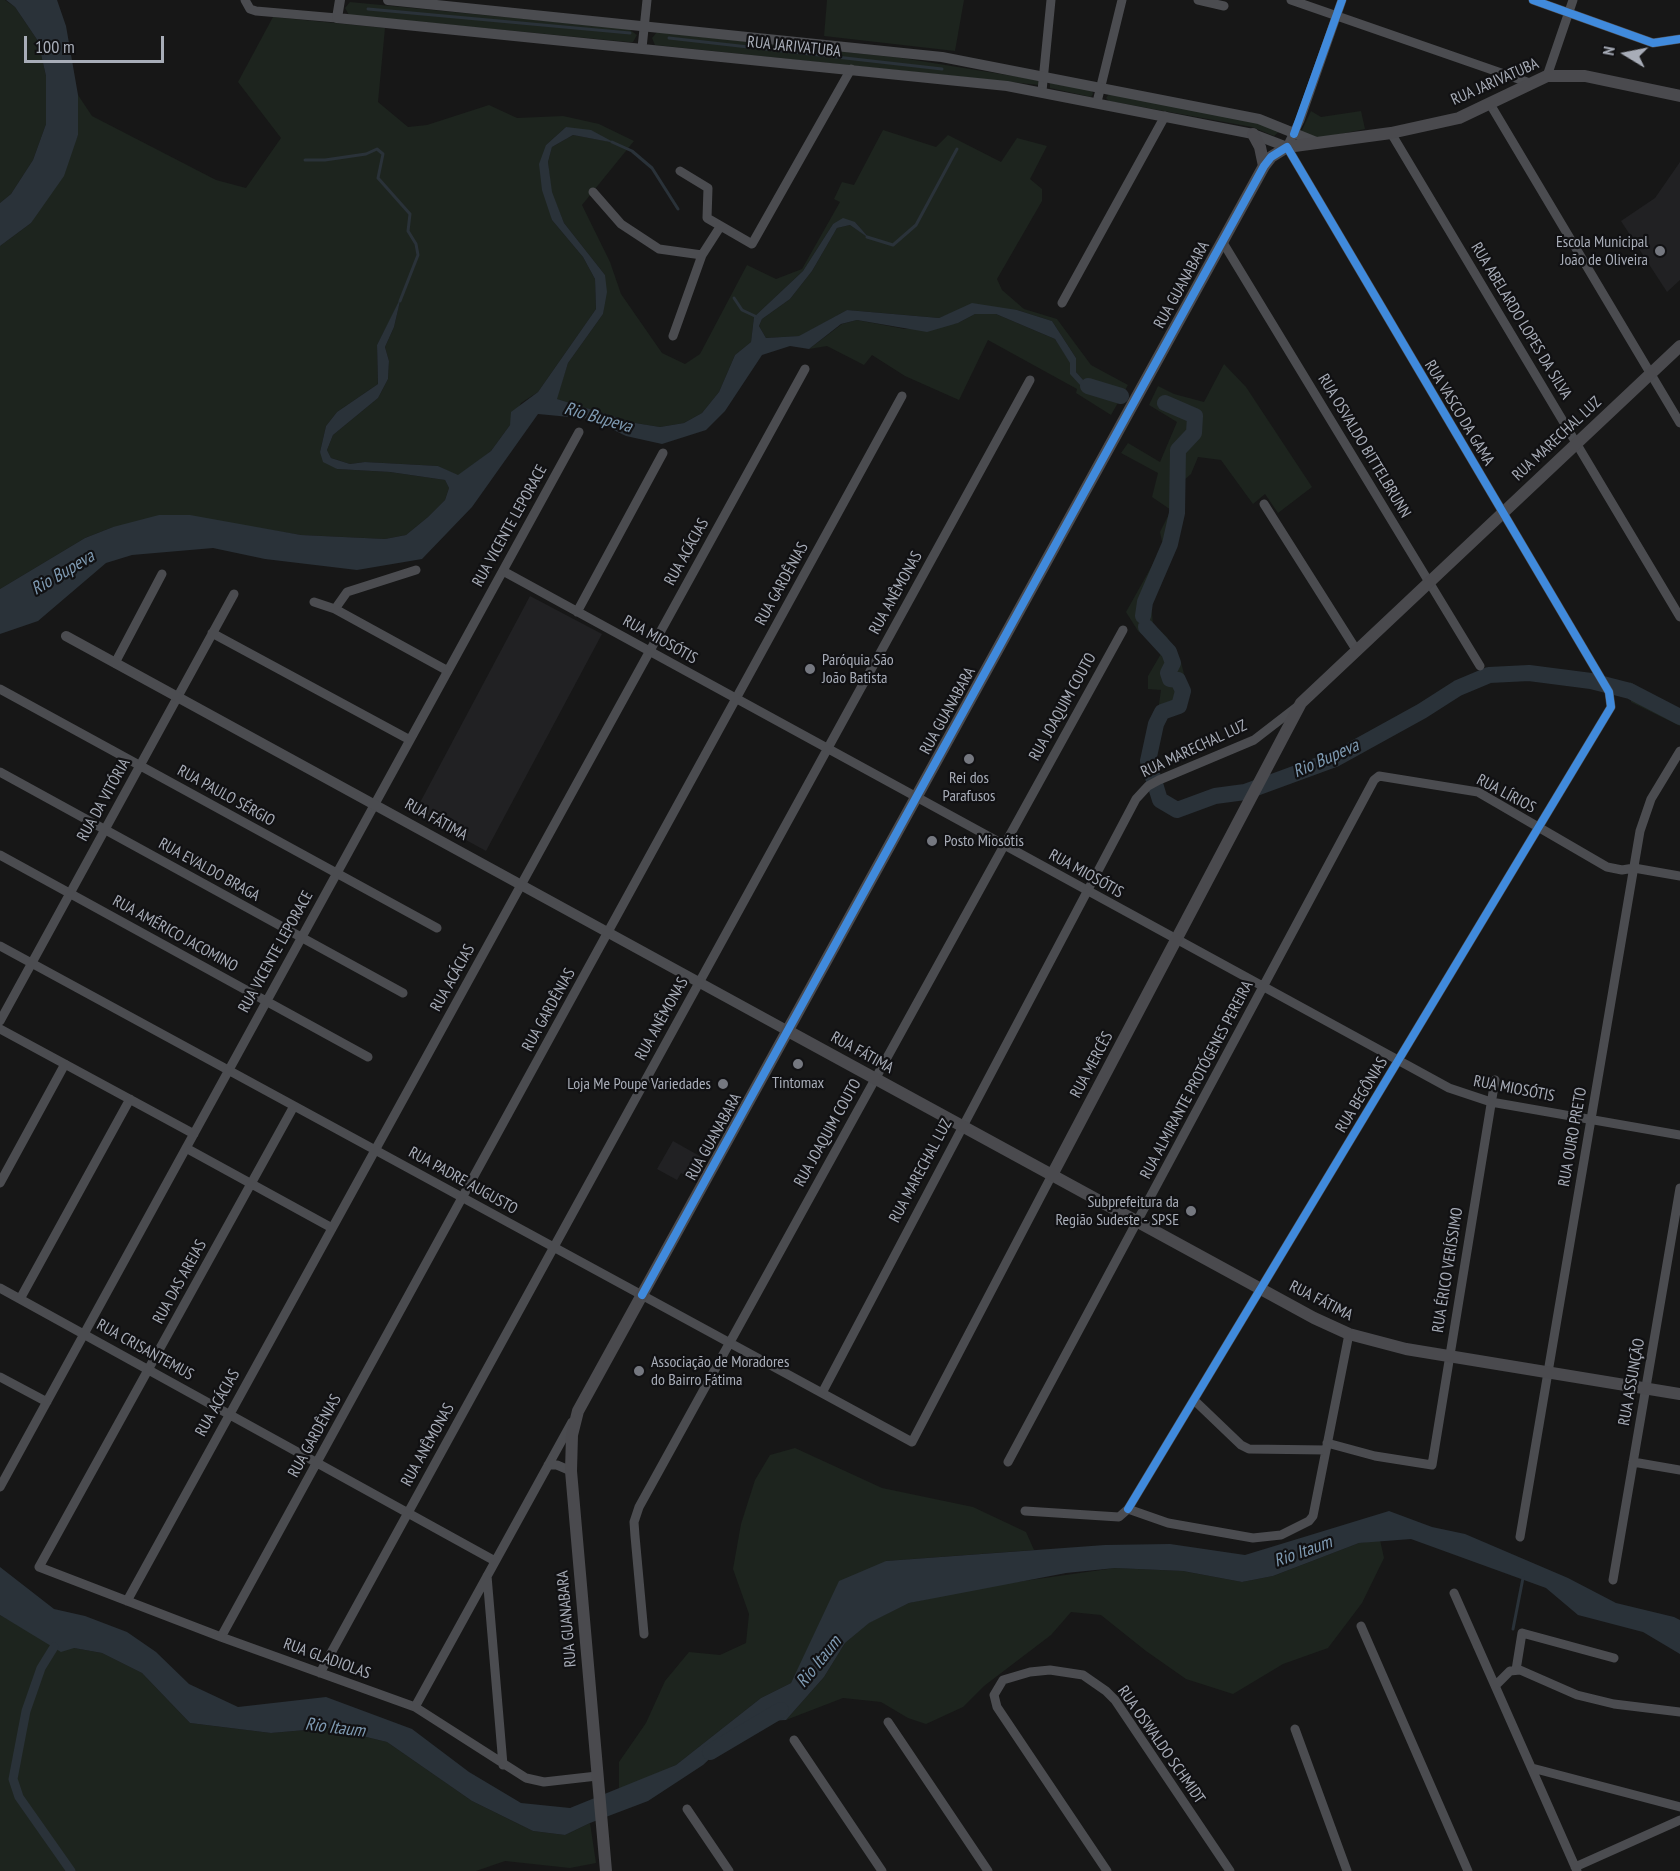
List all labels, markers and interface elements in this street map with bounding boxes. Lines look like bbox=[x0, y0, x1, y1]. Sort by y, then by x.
scale bar bbox=[27, 24, 166, 62]
north arrow bbox=[1596, 24, 1656, 84]
street label: RUA JARIVATUBA bbox=[746, 33, 842, 61]
text: 100 m bbox=[35, 35, 75, 58]
text: N bbox=[1598, 45, 1619, 57]
street label: RUA JARIVATUBA bbox=[1448, 54, 1542, 110]
place label: Escola Municipal João de Oliveira bbox=[1556, 232, 1648, 270]
street label: RUA GUANABARA bbox=[1150, 238, 1214, 332]
street label: RUA ABELARDO LOPES DA SILVA bbox=[1467, 239, 1575, 403]
marker: Escola Municipal João de Oliveira bbox=[1653, 244, 1667, 258]
street label: RUA VASCO DA GAMA bbox=[1420, 357, 1498, 469]
street label: RUA OSVALDO BITTELBRUNN bbox=[1313, 371, 1415, 521]
street label: RUA MARECHAL LUZ bbox=[1508, 393, 1606, 485]
water label: Rio Bupeva bbox=[562, 398, 634, 438]
street label: RUA VICENTE LEPORACE bbox=[469, 462, 551, 590]
street label: RUA ACÁCIAS bbox=[661, 515, 713, 589]
street label: RUA GARDÊNIAS bbox=[751, 539, 813, 629]
water label: Rio Bupeva bbox=[28, 546, 98, 600]
street label: RUA ANÊMONAS bbox=[865, 548, 927, 638]
street label: RUA MIOSÓTIS bbox=[619, 612, 701, 668]
place label: Paróquia São João Batista bbox=[822, 650, 894, 688]
street label: RUA JOAQUIM COUTO bbox=[1025, 650, 1101, 764]
marker: Paróquia São João Batista bbox=[803, 662, 817, 676]
street label: RUA GUANABARA bbox=[916, 664, 980, 758]
street label: RUA MARECHAL LUZ bbox=[1138, 716, 1250, 782]
water label: Rio Bupeva bbox=[1290, 735, 1362, 783]
marker: Rei dos Parafusos bbox=[962, 752, 976, 766]
street label: RUA DA VITÓRIA bbox=[73, 755, 135, 845]
street label: RUA PAULO SÉRGIO bbox=[174, 761, 278, 831]
place label: Rei dos Parafusos bbox=[943, 768, 995, 806]
street label: RUA LÍRIOS bbox=[1473, 770, 1539, 818]
street label: RUA FÁTIMA bbox=[401, 795, 471, 845]
place label: Posto Miosótis bbox=[944, 831, 1024, 851]
street label: RUA EVALDO BRAGA bbox=[155, 834, 263, 906]
marker: Posto Miosótis bbox=[925, 834, 939, 848]
street label: RUA MIOSÓTIS bbox=[1045, 846, 1127, 902]
street label: RUA VICENTE LEPORACE bbox=[235, 888, 317, 1016]
street label: RUA AMÉRICO JACOMINO bbox=[109, 892, 241, 976]
street label: RUA ACÁCIAS bbox=[427, 941, 479, 1015]
street label: RUA GARDÊNIAS bbox=[518, 965, 580, 1055]
street label: RUA ANÊMONAS bbox=[631, 974, 693, 1064]
street label: RUA ALMIRANTE PROTÓGENES PEREIRA bbox=[1136, 978, 1258, 1182]
street label: RUA FÁTIMA bbox=[827, 1028, 897, 1078]
street label: RUA MERCÊS bbox=[1067, 1029, 1117, 1101]
street label: RUA BEGÔNIAS bbox=[1332, 1054, 1392, 1136]
marker: Tintomax bbox=[791, 1057, 805, 1071]
street label: RUA MIOSÓTIS bbox=[1472, 1072, 1556, 1106]
place label: Tintomax bbox=[772, 1073, 824, 1093]
place label: Loja Me Poupe Variedades bbox=[567, 1074, 711, 1094]
street label: RUA JOAQUIM COUTO bbox=[790, 1076, 866, 1190]
marker: Loja Me Poupe Variedades bbox=[716, 1077, 730, 1091]
street label: RUA OURO PRETO bbox=[1555, 1086, 1591, 1188]
street label: RUA GUANABARA bbox=[682, 1090, 746, 1184]
street label: RUA MARECHAL LUZ bbox=[886, 1116, 956, 1226]
street label: RUA PADRE AUGUSTO bbox=[405, 1143, 521, 1219]
place label: Subprefeitura da Região Sudeste - SPSE bbox=[1056, 1192, 1179, 1230]
marker: Subprefeitura da Região Sudeste - SPSE bbox=[1184, 1204, 1198, 1218]
street label: RUA ÉRICO VERÍSSIMO bbox=[1429, 1206, 1467, 1334]
street label: RUA DAS AREIAS bbox=[149, 1237, 211, 1327]
street label: RUA FÁTIMA bbox=[1286, 1277, 1356, 1325]
street label: RUA CRISANTEMUS bbox=[93, 1315, 197, 1385]
street label: RUA ASSUNÇÃO bbox=[1615, 1337, 1649, 1427]
place label: Associação de Moradores do Bairro Fátima bbox=[651, 1352, 789, 1390]
marker: Associação de Moradores do Bairro Fátima bbox=[632, 1364, 646, 1378]
street label: RUA ACÁCIAS bbox=[192, 1366, 244, 1440]
street label: RUA GARDÊNIAS bbox=[284, 1391, 346, 1481]
street label: RUA ANÊMONAS bbox=[397, 1400, 459, 1490]
water label: Rio Itaum bbox=[1271, 1532, 1335, 1572]
street label: RUA GUANABARA bbox=[553, 1570, 581, 1668]
water label: Rio Itaum bbox=[792, 1632, 846, 1692]
street label: RUA GLADIOLAS bbox=[281, 1634, 373, 1684]
street label: RUA OSWALDO SCHMIDT bbox=[1113, 1682, 1209, 1808]
water label: Rio Itaum bbox=[304, 1714, 366, 1742]

